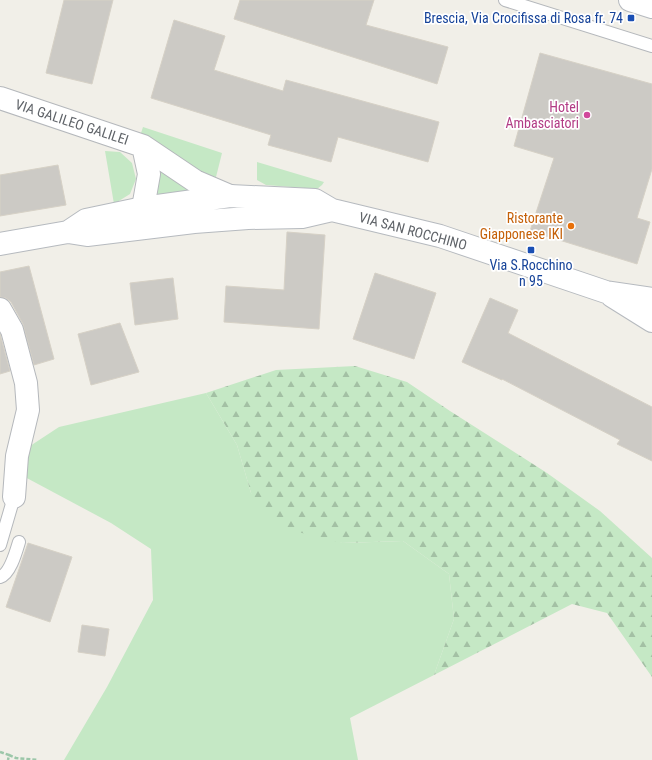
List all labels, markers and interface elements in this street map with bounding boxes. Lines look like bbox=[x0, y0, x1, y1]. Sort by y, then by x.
place label: Brescia, Via Crocifissa di Rosa fr. 74 bbox=[424, 10, 623, 26]
marker: Brescia, Via Crocifissa di Rosa fr. 74 bbox=[626, 13, 636, 23]
street label: VIA GALILEO GALILEI bbox=[13, 96, 131, 148]
place label: Hotel Ambasciatori bbox=[505, 99, 579, 131]
marker: Hotel Ambasciatori bbox=[582, 110, 592, 120]
street label: VIA SAN ROCCHINO bbox=[357, 209, 469, 253]
place label: Ristorante Giapponese IKI bbox=[480, 210, 563, 242]
marker: Ristorante Giapponese IKI bbox=[566, 221, 576, 231]
marker: Via S.Rocchino n 95 bbox=[526, 245, 536, 255]
place label: Via S.Rocchino n 95 bbox=[489, 257, 573, 289]

